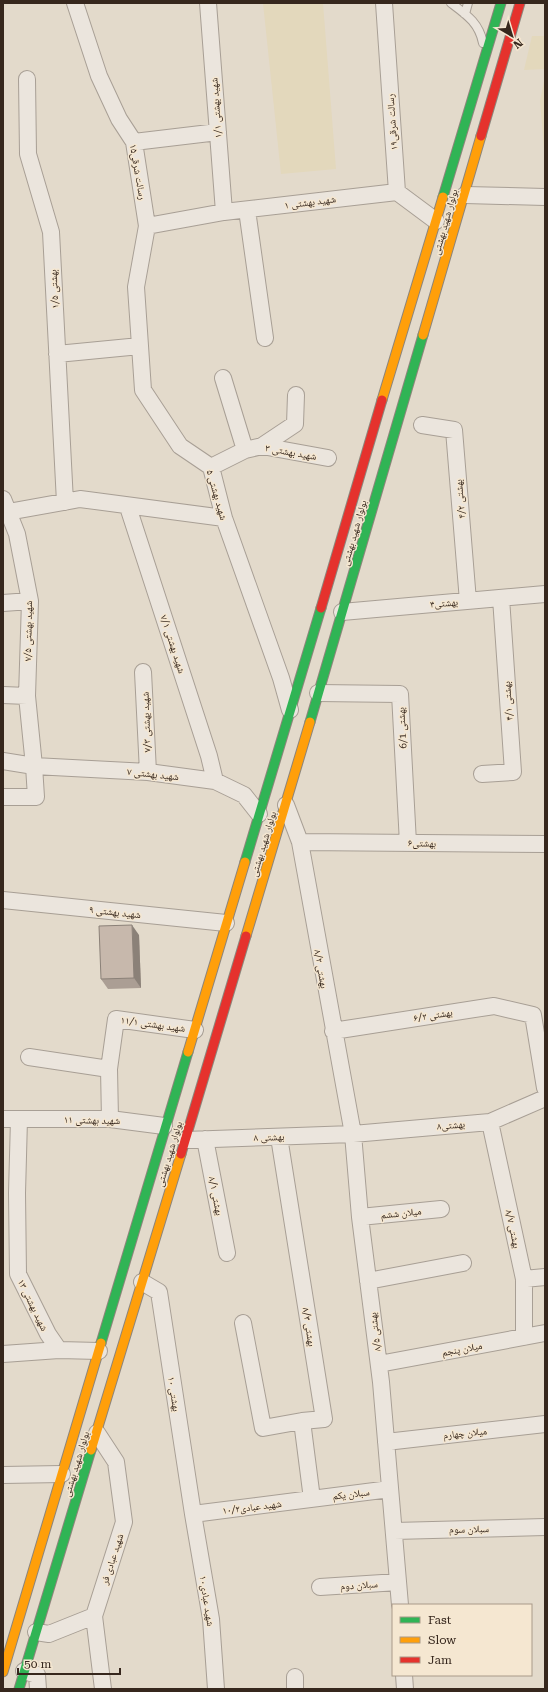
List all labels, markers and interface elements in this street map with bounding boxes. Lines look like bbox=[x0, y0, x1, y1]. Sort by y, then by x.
north arrow bbox=[492, 16, 532, 56]
text: N bbox=[510, 36, 525, 52]
street label: شهید بهشتی ۱/۱ bbox=[208, 77, 225, 139]
street label: رسالت شرقی۱۹ bbox=[385, 93, 400, 151]
street label: رسالت شرقی۱۵ bbox=[127, 143, 148, 201]
street label: بولوار شهید بهشتی bbox=[430, 188, 461, 256]
street label: شهید بهشتی ۱ bbox=[284, 193, 337, 212]
street label: بهشتی ۱/۵ bbox=[47, 269, 62, 309]
street label: شهید بهشتی ۳ bbox=[264, 442, 318, 463]
street label: شهید بهشتی ۵ bbox=[204, 469, 230, 522]
street label: بهشتی ۴/۲ bbox=[453, 479, 468, 519]
street label: بولوار شهید بهشتی bbox=[339, 499, 370, 567]
street label: بهشتی۴ bbox=[429, 596, 459, 611]
street label: شهید بهشتی ۷/۵ bbox=[22, 600, 35, 661]
street label: شهید بهشتی ۷/۱ bbox=[157, 613, 188, 675]
street label: بهشتی ۴/۱ bbox=[501, 681, 516, 721]
street label: شهید بهشتی ۷/۳ bbox=[139, 691, 154, 752]
street label: بهشتی 6/1 bbox=[395, 707, 410, 749]
street label: شهید بهشتی ۷ bbox=[126, 766, 180, 783]
street label: بولوار شهید بهشتی bbox=[248, 810, 279, 878]
street label: بهشتی۶ bbox=[408, 837, 436, 850]
street label: شهید بهشتی ۹ bbox=[88, 904, 142, 921]
street label: بهشتی ۸/۲ bbox=[311, 949, 330, 990]
street label: بهشتی ۶/۲ bbox=[413, 1006, 454, 1025]
street label: شهید بهشتی ۱۱/۱ bbox=[120, 1014, 186, 1035]
street label: شهید بهشتی ۱۱ bbox=[64, 1114, 121, 1127]
street label: بهشتی۸ bbox=[436, 1118, 466, 1133]
street label: بولوار شهید بهشتی bbox=[154, 1120, 185, 1188]
street label: ۸ بهشتی bbox=[253, 1131, 285, 1144]
street label: بهشتی ۸/۱ bbox=[206, 1176, 225, 1217]
street label: میلان ششم bbox=[380, 1205, 423, 1223]
street label: بهشتی ۸/۷ bbox=[503, 1209, 523, 1250]
street label: شهید بهشتی ۱۳ bbox=[15, 1277, 50, 1334]
street label: بهشتی ۸/۳ bbox=[299, 1307, 318, 1348]
street label: بهشتی ۸/۵ bbox=[367, 1311, 384, 1352]
street label: میلان پنجم bbox=[441, 1340, 484, 1360]
street label: بهشتی ۱۰ bbox=[165, 1376, 182, 1413]
street label: میلان چهارم bbox=[442, 1425, 488, 1443]
street label: بولوار شهید بهشتی bbox=[61, 1430, 92, 1498]
street label: سبلان یکم bbox=[332, 1486, 371, 1504]
street label: شهید عبادی۱۰/۲ bbox=[222, 1498, 283, 1517]
street label: سبلان سوم bbox=[449, 1523, 490, 1537]
street label: شهید عبادی فر bbox=[98, 1532, 126, 1587]
street label: شهید عبادی۱۰ bbox=[197, 1575, 216, 1628]
street label: سبلان دوم bbox=[340, 1578, 379, 1594]
legend bbox=[392, 1604, 532, 1676]
text: Fast bbox=[428, 1613, 452, 1627]
text: Slow bbox=[428, 1633, 456, 1647]
scale bar bbox=[18, 1650, 120, 1676]
text: Jam bbox=[428, 1653, 452, 1667]
text: 50 m bbox=[24, 1657, 51, 1671]

